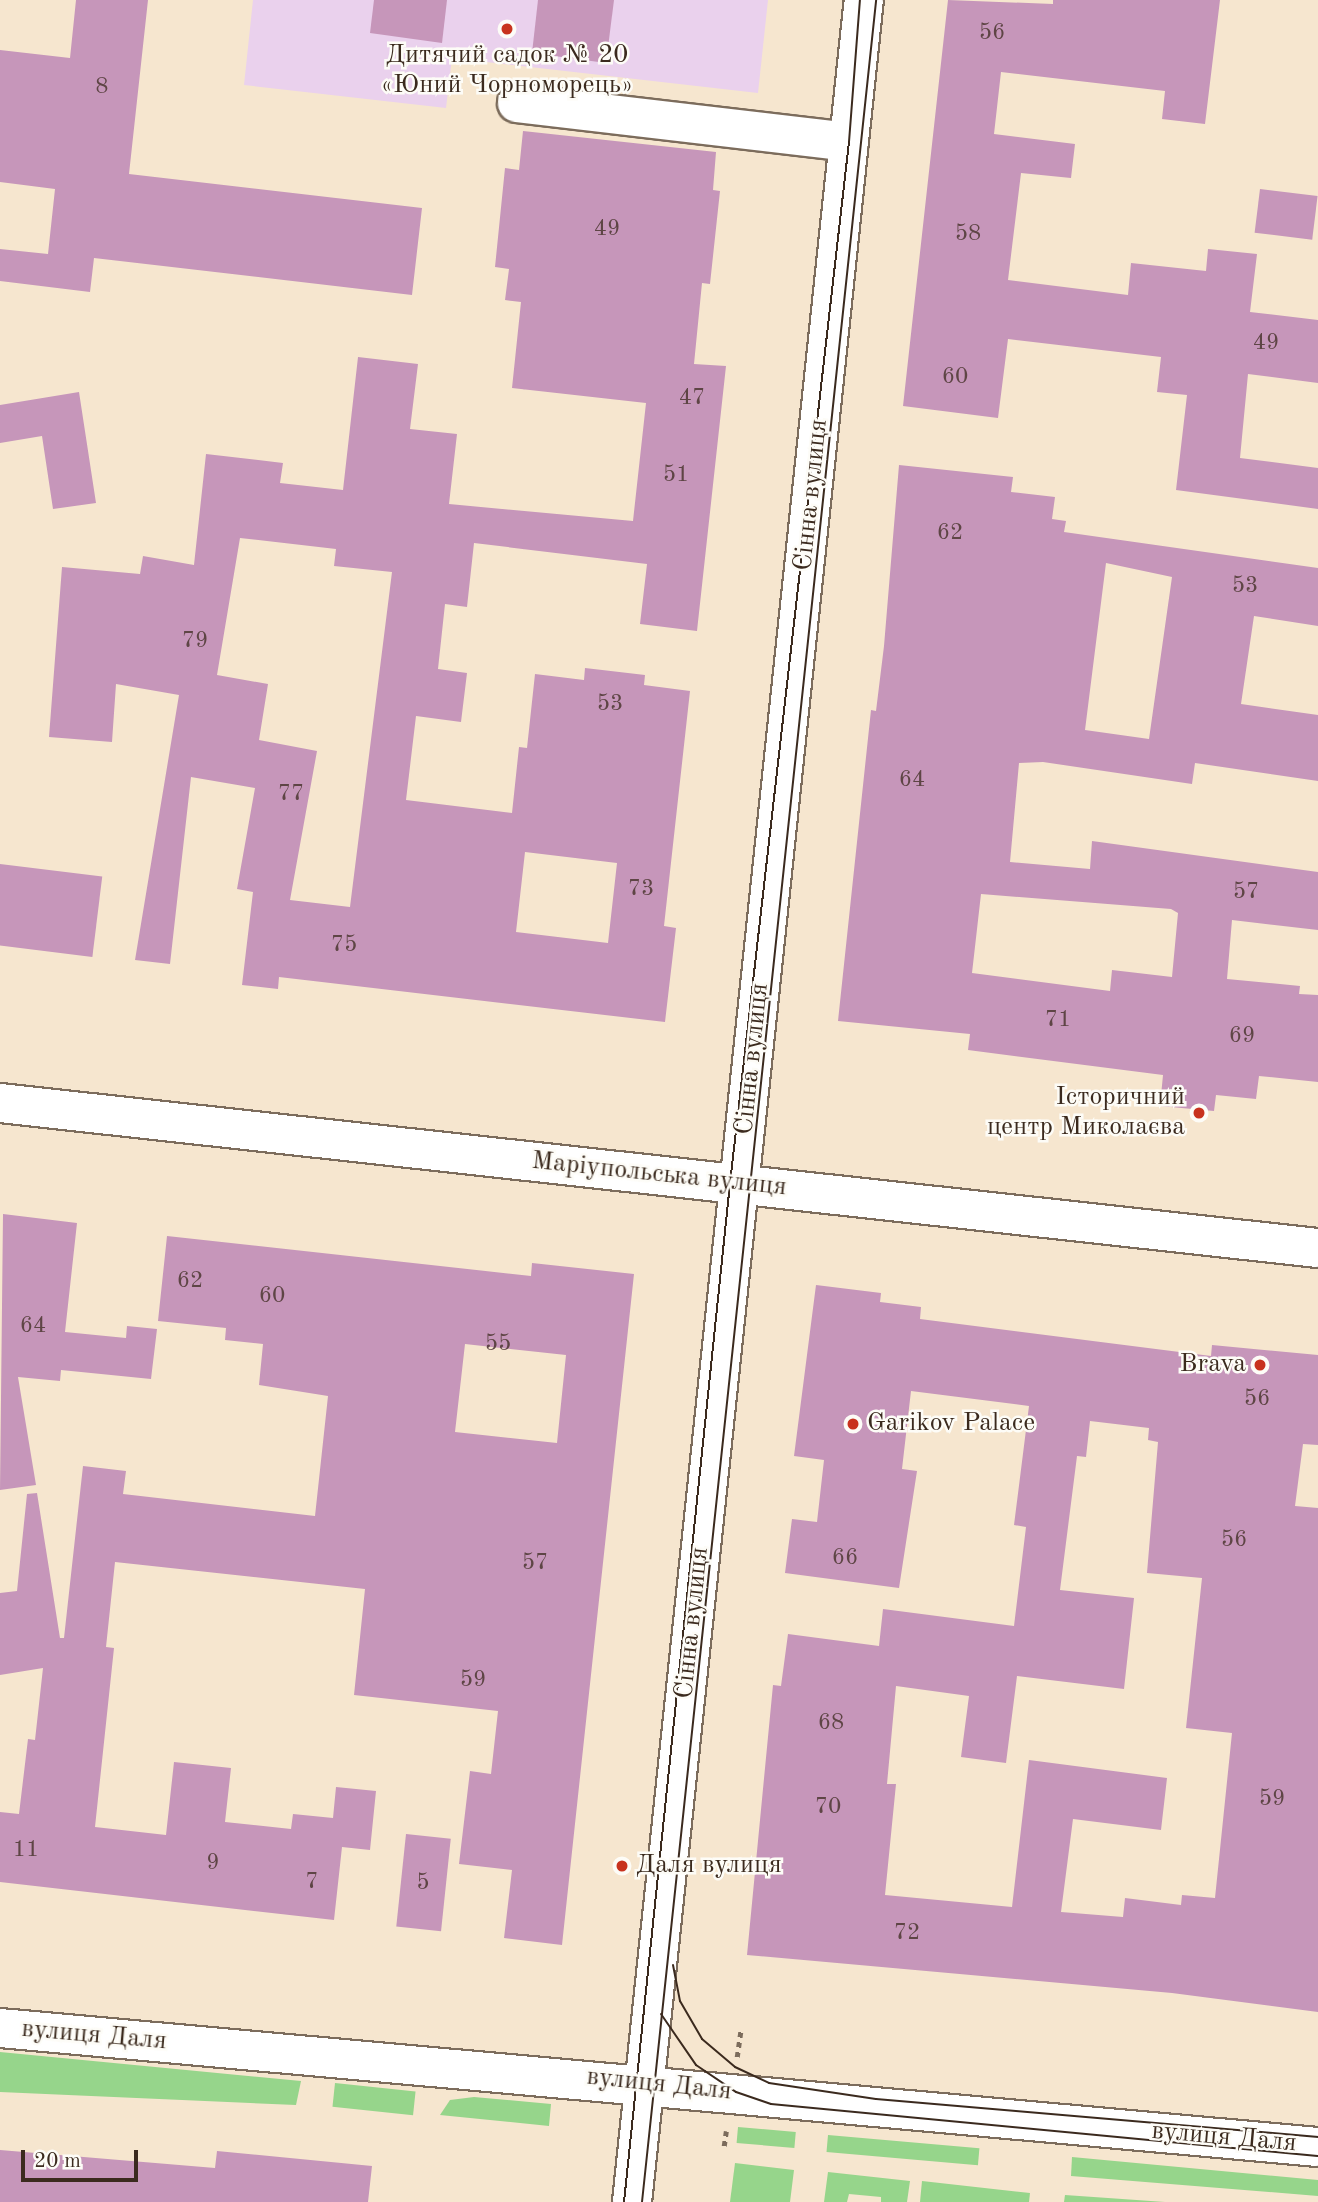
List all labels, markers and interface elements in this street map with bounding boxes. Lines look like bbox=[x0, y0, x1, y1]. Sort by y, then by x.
house number: 56 bbox=[979, 19, 1005, 47]
marker: Дитячий садок № 20 «Юний Чорноморець» bbox=[499, 21, 515, 37]
place label: Дитячий садок № 20 «Юний Чорноморець» bbox=[381, 40, 633, 102]
house number: 8 bbox=[95, 73, 109, 101]
house number: 49 bbox=[594, 215, 620, 243]
house number: 58 bbox=[955, 220, 981, 248]
house number: 49 bbox=[1253, 329, 1279, 357]
house number: 60 bbox=[942, 363, 968, 391]
house number: 47 bbox=[679, 384, 705, 412]
street label: Сінна вулиця bbox=[789, 417, 835, 573]
house number: 51 bbox=[663, 461, 689, 489]
house number: 62 bbox=[937, 519, 963, 547]
house number: 53 bbox=[1232, 572, 1258, 600]
house number: 79 bbox=[182, 627, 208, 655]
house number: 53 bbox=[597, 690, 623, 718]
house number: 64 bbox=[899, 766, 925, 794]
house number: 77 bbox=[278, 780, 304, 808]
house number: 73 bbox=[628, 875, 654, 903]
house number: 57 bbox=[1233, 878, 1259, 906]
house number: 75 bbox=[331, 931, 357, 959]
street label: Сінна вулиця bbox=[730, 981, 776, 1137]
house number: 71 bbox=[1045, 1006, 1071, 1034]
house number: 69 bbox=[1229, 1022, 1255, 1050]
place label: Історичний центр Миколаєва bbox=[987, 1082, 1185, 1144]
marker: Історичний центр Миколаєва bbox=[1191, 1105, 1207, 1121]
street label: Маріупольська вулиця bbox=[530, 1146, 788, 1204]
house number: 62 bbox=[177, 1267, 203, 1295]
house number: 60 bbox=[259, 1282, 285, 1310]
house number: 64 bbox=[20, 1312, 46, 1340]
house number: 55 bbox=[485, 1330, 511, 1358]
place label: Brava bbox=[1180, 1349, 1246, 1381]
marker: Brava bbox=[1252, 1357, 1268, 1373]
house number: 56 bbox=[1244, 1385, 1270, 1413]
place label: Garikov Palace bbox=[867, 1408, 1035, 1440]
marker: Garikov Palace bbox=[845, 1416, 861, 1432]
house number: 56 bbox=[1221, 1526, 1247, 1554]
house number: 66 bbox=[832, 1544, 858, 1572]
street label: Сінна вулиця bbox=[670, 1545, 716, 1701]
house number: 57 bbox=[522, 1549, 548, 1577]
house number: 59 bbox=[460, 1666, 486, 1694]
house number: 68 bbox=[818, 1709, 844, 1737]
house number: 59 bbox=[1259, 1785, 1285, 1813]
house number: 70 bbox=[815, 1793, 841, 1821]
house number: 11 bbox=[13, 1836, 39, 1864]
house number: 9 bbox=[206, 1849, 220, 1877]
place label: Даля вулиця bbox=[636, 1850, 782, 1882]
marker: Даля вулиця bbox=[614, 1858, 630, 1874]
house number: 7 bbox=[305, 1868, 319, 1896]
house number: 5 bbox=[416, 1869, 430, 1897]
house number: 72 bbox=[894, 1919, 920, 1947]
street label: вулиця Даля bbox=[20, 2014, 168, 2058]
street label: вулиця Даля bbox=[585, 2062, 733, 2108]
street label: вулиця Даля bbox=[1150, 2116, 1298, 2160]
scale bar bbox=[24, 2136, 142, 2180]
text: 20 m bbox=[34, 2151, 81, 2172]

